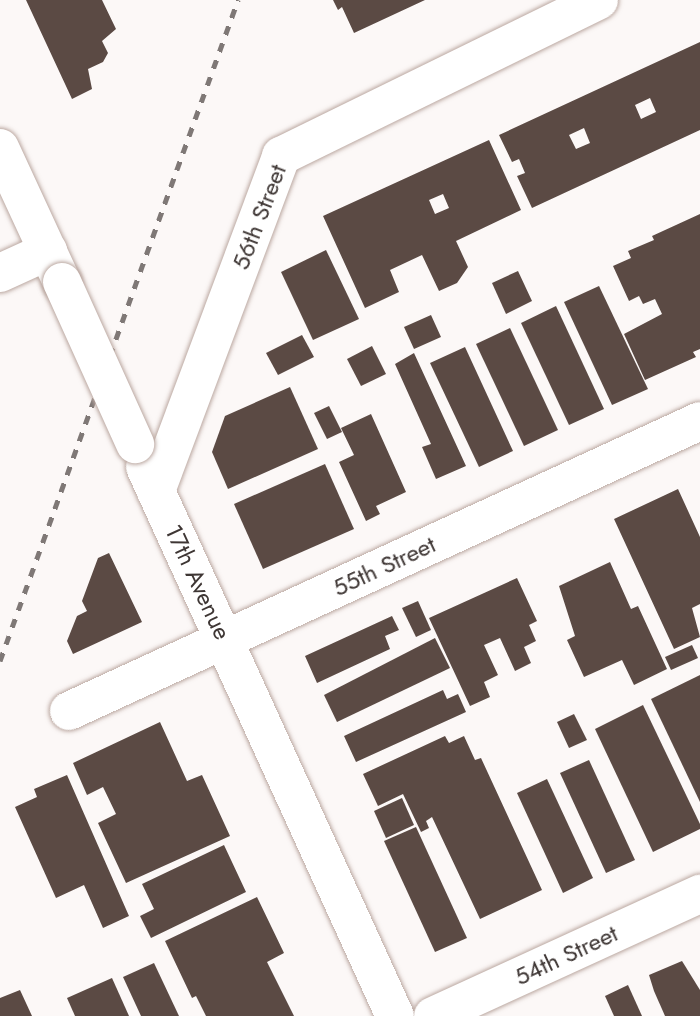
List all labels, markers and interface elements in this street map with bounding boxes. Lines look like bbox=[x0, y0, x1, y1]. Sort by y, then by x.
street label: 56th Street bbox=[226, 160, 292, 274]
street label: 17th Avenue bbox=[159, 520, 237, 644]
street label: 55th Street bbox=[328, 530, 440, 602]
street label: 54th Street bbox=[510, 919, 622, 991]

